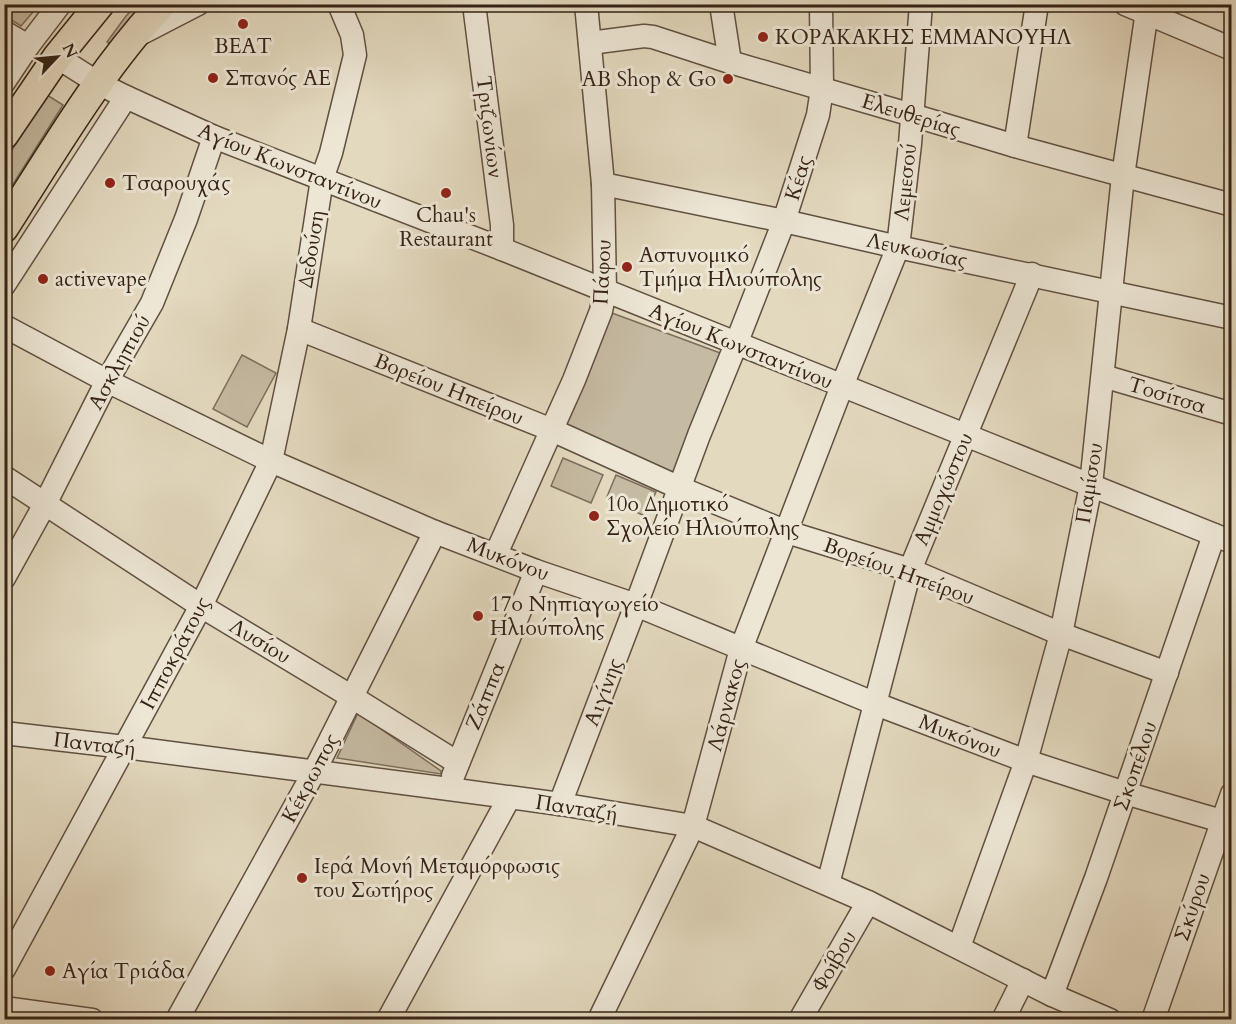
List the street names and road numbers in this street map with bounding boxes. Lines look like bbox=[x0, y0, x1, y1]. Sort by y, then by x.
street label: Τριζωνίων bbox=[469, 74, 510, 180]
street label: Ελευθερίας bbox=[858, 87, 964, 144]
street label: Αγίου Κωνσταντίνου bbox=[194, 116, 386, 217]
street label: Λεμεσού bbox=[887, 142, 924, 222]
street label: Κέας bbox=[778, 152, 819, 204]
street label: Δεδούση bbox=[291, 208, 332, 290]
street label: Λευκωσίας bbox=[864, 226, 970, 275]
street label: Πάφου bbox=[586, 239, 619, 305]
street label: Αγίου Κωνσταντίνου bbox=[645, 296, 837, 397]
street label: Ασκληπιού bbox=[81, 309, 158, 415]
street label: Βορείου Ηπείρου bbox=[370, 346, 528, 433]
street label: Τοσίτσα bbox=[1124, 370, 1210, 421]
street label: Αμμοχώστου bbox=[907, 428, 980, 550]
street label: Παμίσου bbox=[1069, 441, 1110, 526]
street label: Μυκόνου bbox=[462, 531, 553, 588]
street label: Βορείου Ηπείρου bbox=[819, 531, 978, 612]
street label: Ιπποκράτους bbox=[134, 592, 217, 715]
street label: Λυσίου bbox=[224, 612, 296, 671]
street label: Αιγίνης bbox=[577, 654, 630, 730]
street label: Λάρνακος bbox=[700, 656, 753, 755]
street label: Ζάππα bbox=[459, 658, 512, 734]
street label: Μυκόνου bbox=[914, 708, 1005, 765]
street label: Σκοπέλου bbox=[1107, 717, 1164, 815]
street label: Πανταζή bbox=[52, 725, 138, 764]
street label: Κέκρωπος bbox=[275, 728, 346, 828]
street label: Πανταζή bbox=[534, 788, 620, 829]
street label: Σκύρου bbox=[1167, 869, 1218, 945]
street label: Φοίβου bbox=[805, 925, 864, 997]

